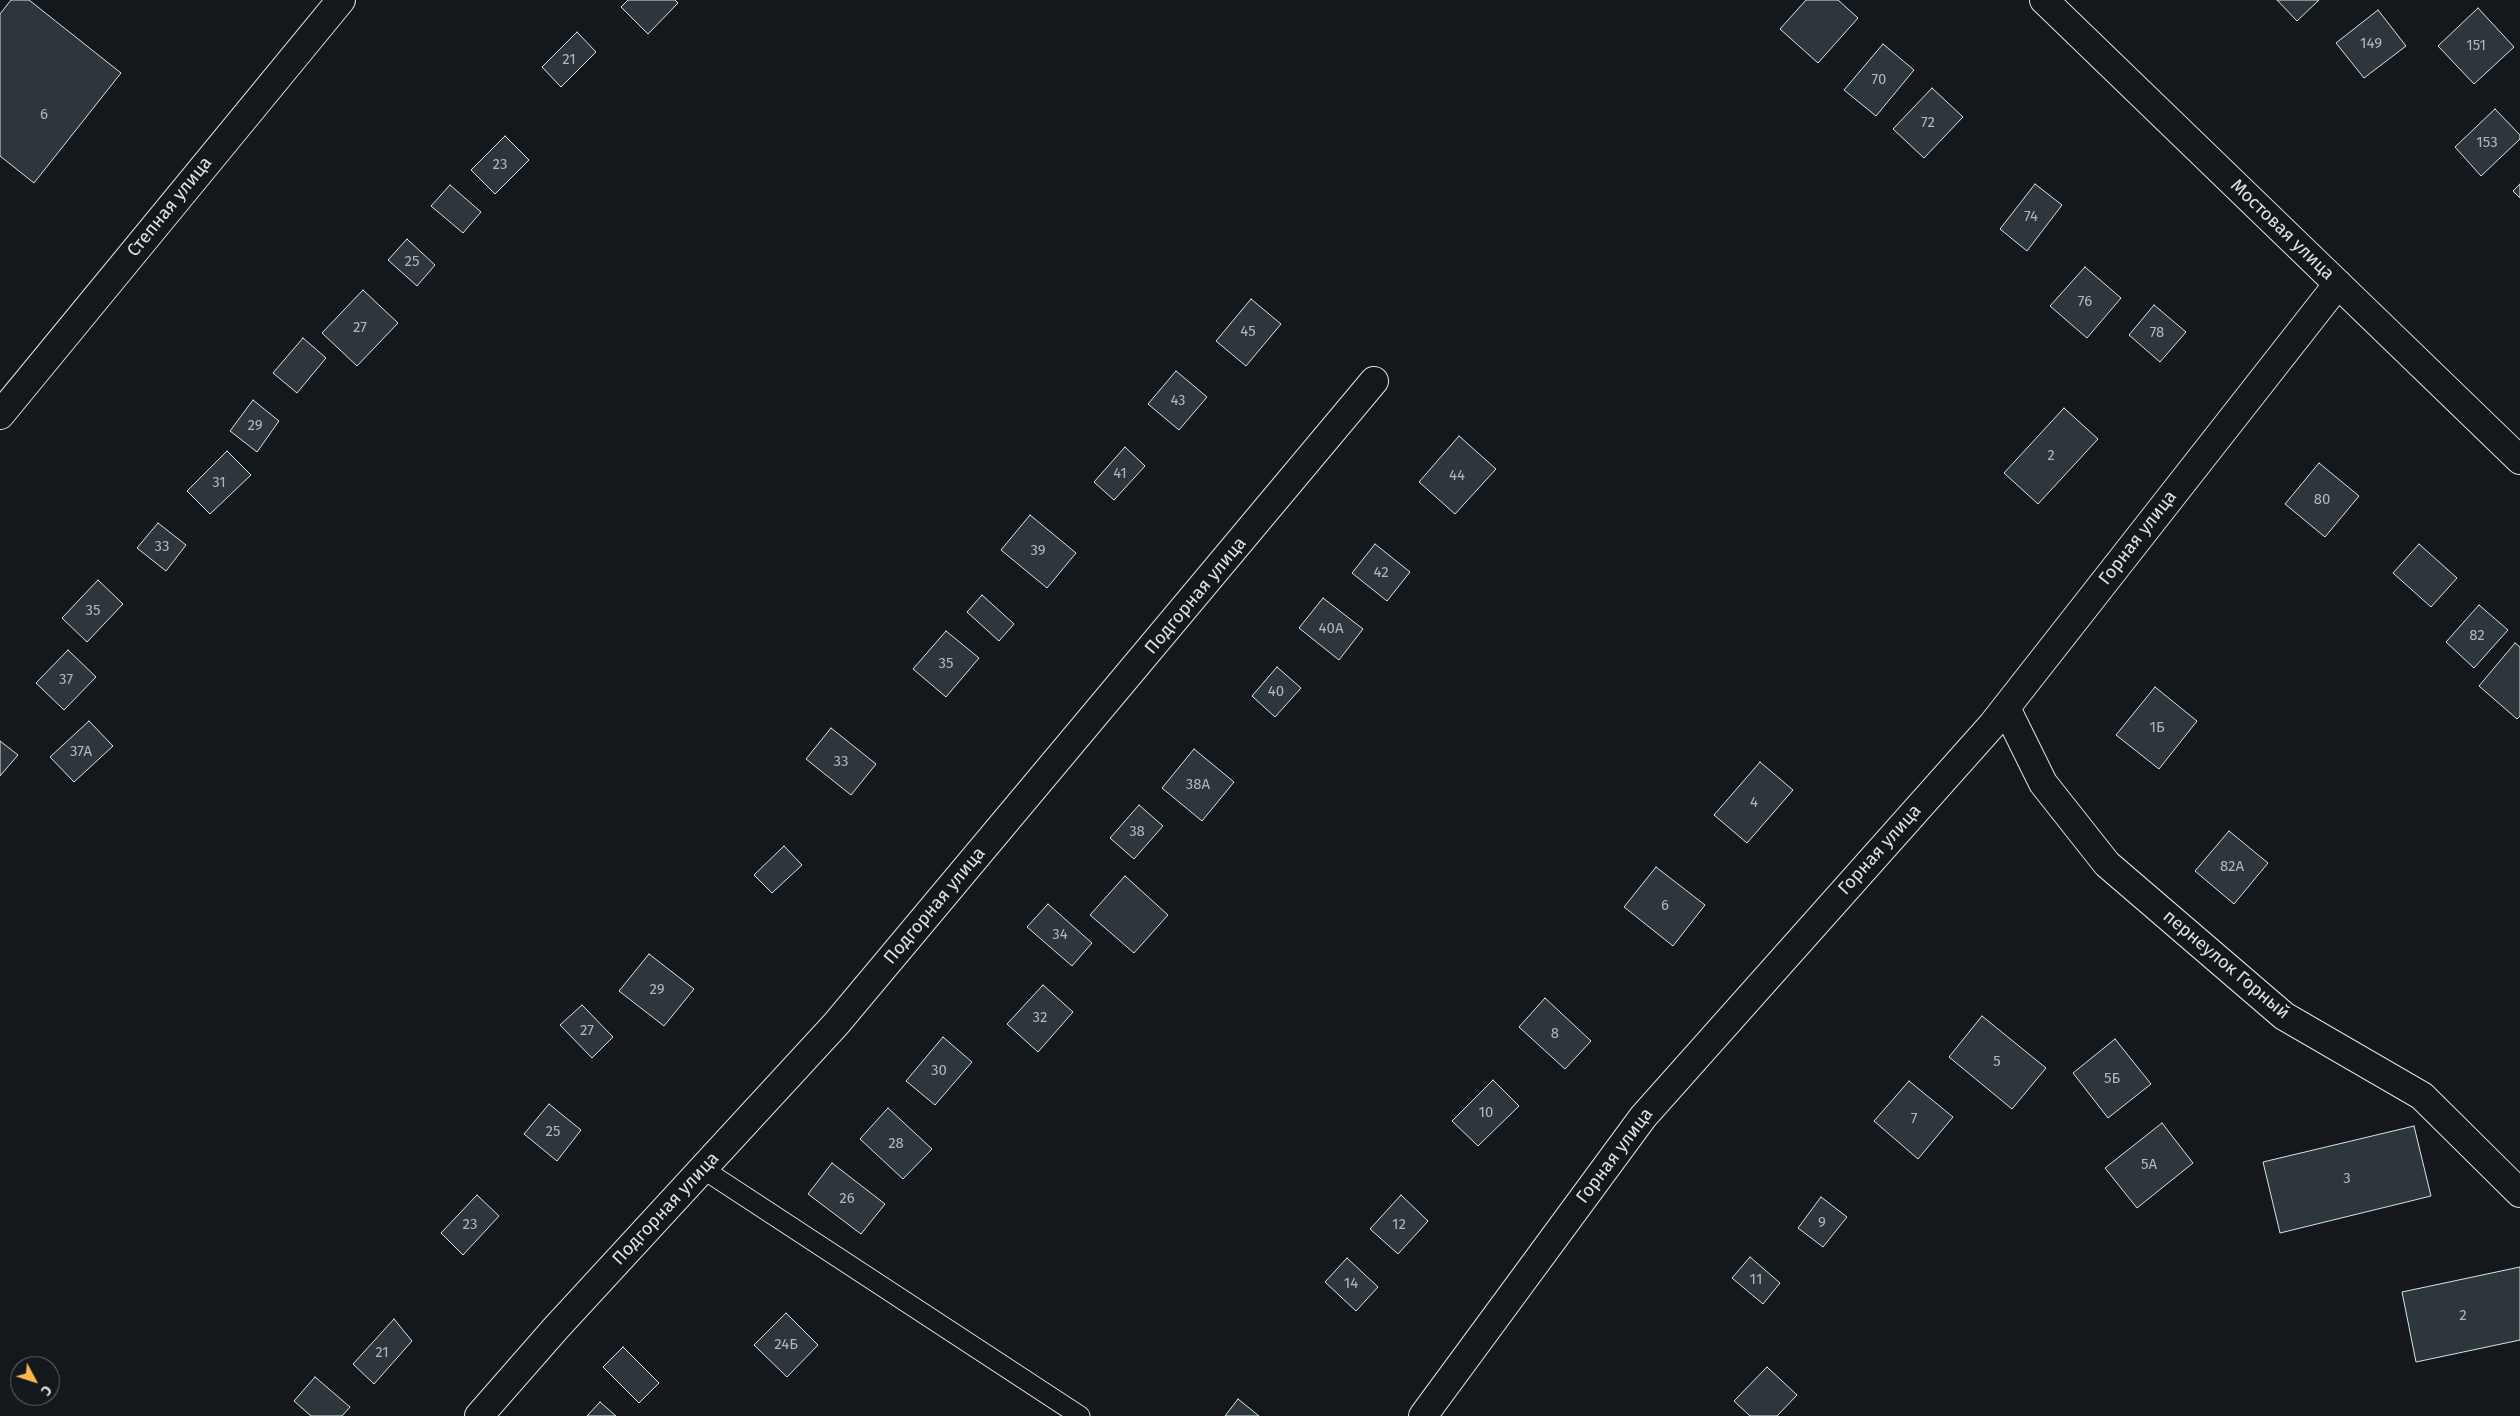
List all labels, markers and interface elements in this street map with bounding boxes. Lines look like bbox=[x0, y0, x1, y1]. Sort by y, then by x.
house number: 149 bbox=[2360, 35, 2382, 53]
house number: 151 bbox=[2466, 37, 2486, 55]
house number: 21 bbox=[562, 51, 576, 69]
house number: 70 bbox=[1872, 71, 1886, 89]
house number: 6 bbox=[40, 106, 48, 124]
house number: 72 bbox=[1921, 114, 1935, 132]
house number: 153 bbox=[2476, 134, 2498, 152]
street label: Степная улица bbox=[123, 153, 217, 261]
house number: 23 bbox=[493, 156, 507, 174]
street label: Мостовая улица bbox=[2226, 175, 2338, 285]
house number: 74 bbox=[2024, 208, 2038, 226]
house number: 25 bbox=[405, 253, 419, 271]
house number: 76 bbox=[2078, 293, 2092, 311]
house number: 27 bbox=[353, 319, 367, 337]
house number: 45 bbox=[1240, 323, 1256, 341]
house number: 78 bbox=[2150, 324, 2164, 342]
house number: 43 bbox=[1170, 392, 1186, 410]
house number: 29 bbox=[247, 417, 263, 435]
house number: 2 bbox=[2047, 447, 2055, 465]
house number: 41 bbox=[1113, 465, 1127, 483]
house number: 44 bbox=[1449, 467, 1465, 485]
house number: 31 bbox=[212, 474, 226, 492]
street label: Горная улица bbox=[2094, 486, 2182, 590]
house number: 80 bbox=[2314, 491, 2330, 509]
street label: Подгорная улица bbox=[1141, 533, 1251, 659]
house number: 33 bbox=[155, 538, 169, 556]
house number: 39 bbox=[1030, 542, 1046, 560]
house number: 42 bbox=[1373, 564, 1389, 582]
house number: 35 bbox=[86, 602, 100, 620]
house number: 40А bbox=[1319, 620, 1343, 638]
house number: 82 bbox=[2469, 627, 2485, 645]
house number: 35 bbox=[939, 655, 953, 673]
house number: 37 bbox=[59, 671, 73, 689]
house number: 40 bbox=[1268, 683, 1284, 701]
house number: 1Б bbox=[2149, 719, 2165, 737]
house number: 37А bbox=[70, 743, 92, 761]
house number: 33 bbox=[834, 753, 848, 771]
house number: 38А bbox=[1186, 776, 1210, 794]
house number: 4 bbox=[1750, 794, 1758, 812]
street label: Горная улица bbox=[1834, 800, 1926, 900]
house number: 38 bbox=[1129, 823, 1145, 841]
street label: Подгорная улица bbox=[880, 843, 990, 969]
house number: 82А bbox=[2220, 858, 2244, 876]
house number: 6 bbox=[1661, 897, 1669, 915]
street label: пернеулок Горный bbox=[2158, 906, 2294, 1024]
house number: 34 bbox=[1052, 926, 1068, 944]
house number: 29 bbox=[649, 981, 665, 999]
house number: 32 bbox=[1033, 1009, 1047, 1027]
house number: 27 bbox=[580, 1022, 594, 1040]
house number: 8 bbox=[1551, 1025, 1559, 1043]
house number: 5 bbox=[1993, 1053, 2001, 1071]
house number: 30 bbox=[931, 1062, 947, 1080]
house number: 5Б bbox=[2104, 1070, 2120, 1088]
house number: 10 bbox=[1479, 1104, 1493, 1122]
street label: Горная улица bbox=[1572, 1104, 1658, 1208]
house number: 7 bbox=[1911, 1110, 1917, 1128]
house number: 25 bbox=[546, 1123, 560, 1141]
house number: 28 bbox=[888, 1135, 904, 1153]
street label: Подгорная улица bbox=[608, 1148, 724, 1270]
house number: 5А bbox=[2141, 1156, 2157, 1174]
house number: 3 bbox=[2343, 1170, 2351, 1188]
house number: 26 bbox=[839, 1190, 855, 1208]
house number: 9 bbox=[1818, 1214, 1826, 1232]
house number: 23 bbox=[463, 1216, 477, 1234]
house number: 12 bbox=[1392, 1216, 1406, 1234]
house number: 11 bbox=[1750, 1271, 1762, 1289]
house number: 14 bbox=[1344, 1275, 1358, 1293]
house number: 2 bbox=[2459, 1307, 2467, 1325]
house number: 24Б bbox=[774, 1336, 798, 1354]
house number: 21 bbox=[375, 1344, 389, 1362]
north arrow bbox=[10, 1356, 60, 1406]
text: С bbox=[37, 1382, 55, 1399]

